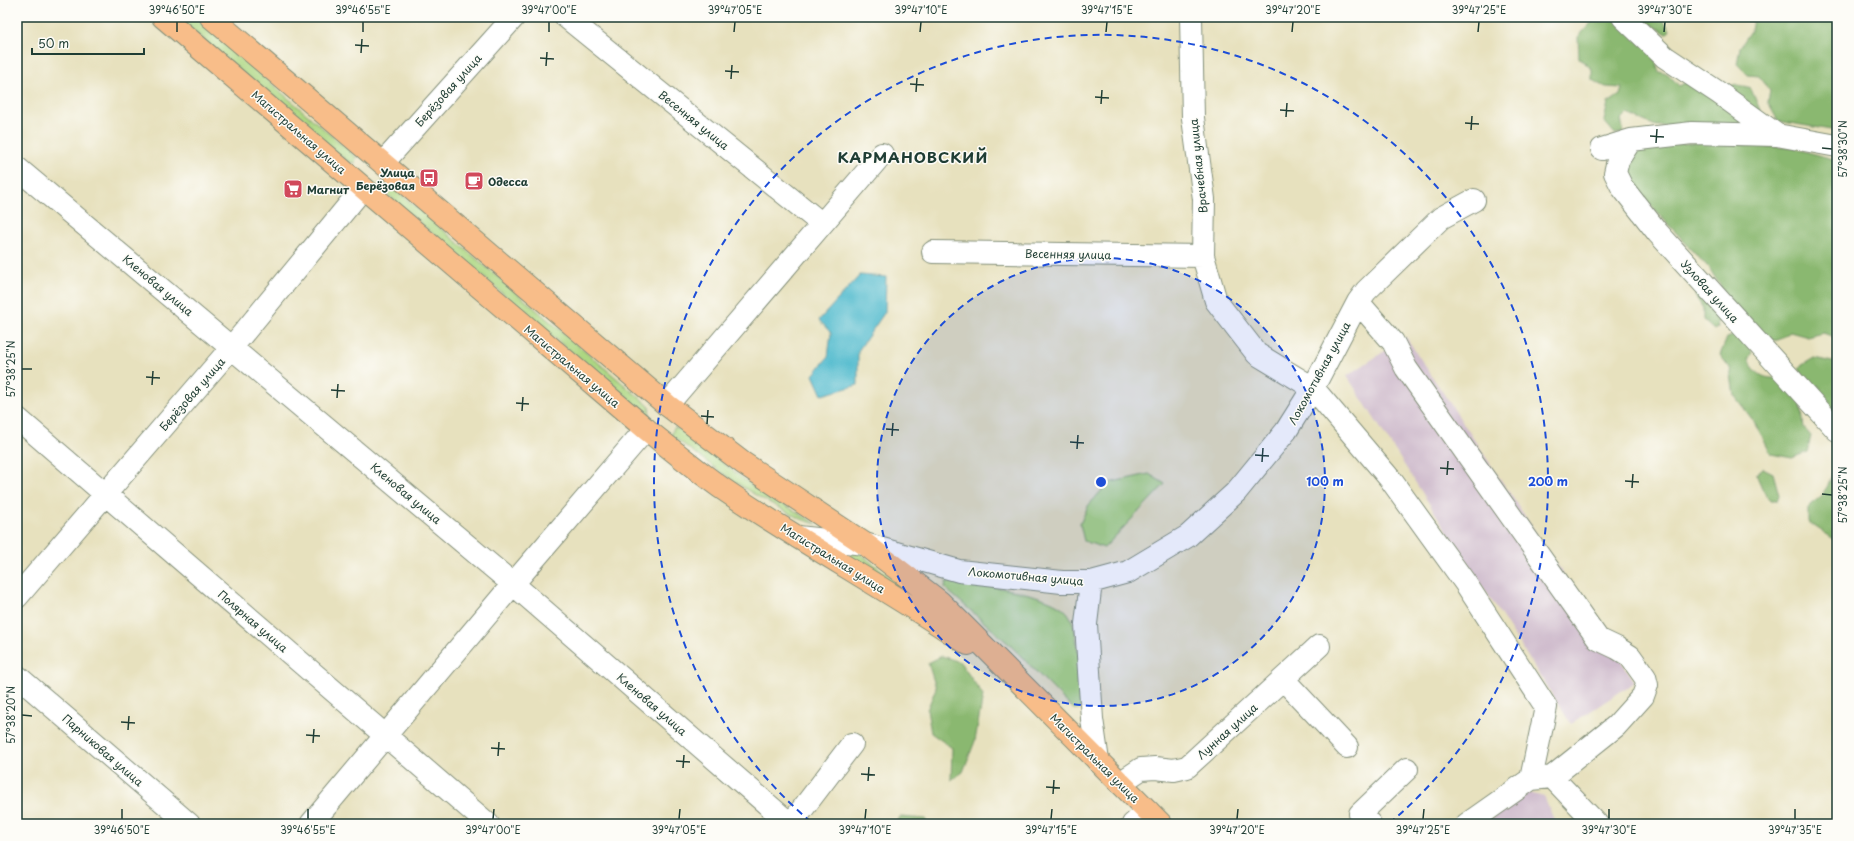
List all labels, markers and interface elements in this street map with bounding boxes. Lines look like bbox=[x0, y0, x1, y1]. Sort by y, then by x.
text: 39°46'50"E bbox=[149, 2, 205, 17]
text: 39°46'55"E bbox=[335, 2, 391, 17]
text: 39°47'00"E bbox=[521, 2, 577, 17]
text: 39°47'05"E bbox=[708, 2, 762, 17]
text: 39°47'10"E bbox=[895, 2, 947, 17]
text: 39°47'15"E bbox=[1081, 2, 1133, 17]
text: 39°47'20"E bbox=[1265, 2, 1321, 17]
text: 39°47'25"E bbox=[1452, 2, 1506, 17]
text: 39°47'30"E bbox=[1638, 2, 1693, 17]
scale bar bbox=[32, 30, 144, 56]
text: 50 m bbox=[38, 34, 69, 52]
street label: Берёзовая улица bbox=[411, 50, 485, 130]
street label: Магистральная улица bbox=[248, 86, 350, 178]
street label: Весенняя улица bbox=[655, 86, 733, 154]
street label: Врачебная улица bbox=[1185, 118, 1211, 214]
text: 57°38'30"N bbox=[1835, 120, 1850, 178]
district label: КАРМАНОВСКИЙ bbox=[837, 145, 989, 168]
place label: Улица Берёзовая bbox=[356, 164, 415, 194]
bus stop icon: Улица Берёзовая bbox=[418, 167, 440, 189]
cafe icon: Одесса bbox=[463, 170, 485, 192]
place label: Одесса bbox=[488, 173, 529, 190]
supermarket icon: Магнит bbox=[282, 178, 304, 200]
place label: Магнит bbox=[307, 181, 349, 198]
street label: Весенняя улица bbox=[1025, 245, 1111, 263]
street label: Кленовая улица bbox=[119, 250, 197, 320]
street label: Узловая улица bbox=[1677, 256, 1743, 326]
street label: Локомотивная улица bbox=[1284, 318, 1354, 428]
street label: Магистральная улица bbox=[520, 321, 624, 411]
text: 57°38'25"N bbox=[3, 340, 18, 398]
street label: Берёзовая улица bbox=[155, 353, 229, 434]
street label: Кленовая улица bbox=[367, 458, 445, 528]
text: 57°38'25"N bbox=[1835, 466, 1850, 524]
text: 100 m bbox=[1306, 472, 1344, 490]
text: 200 m bbox=[1528, 472, 1568, 490]
centre of rings bbox=[1094, 475, 1108, 489]
street label: Магистральная улица bbox=[777, 519, 889, 597]
street label: Локомотивная улица bbox=[968, 562, 1084, 590]
street label: Полярная улица bbox=[214, 586, 292, 656]
street label: Кленовая улица bbox=[613, 669, 691, 739]
text: 57°38'20"N bbox=[3, 686, 18, 744]
street label: Лунная улица bbox=[1193, 699, 1261, 763]
street label: Магистральная улица bbox=[1046, 709, 1144, 807]
street label: Парниковая улица bbox=[59, 710, 147, 790]
text: 39°46'50"E bbox=[94, 822, 150, 837]
text: 39°46'55"E bbox=[280, 822, 336, 837]
text: 39°47'00"E bbox=[465, 822, 521, 837]
text: 39°47'05"E bbox=[652, 822, 706, 837]
text: 39°47'10"E bbox=[839, 822, 891, 837]
text: 39°47'15"E bbox=[1025, 822, 1077, 837]
text: 39°47'20"E bbox=[1209, 822, 1265, 837]
text: 39°47'25"E bbox=[1396, 822, 1450, 837]
text: 39°47'30"E bbox=[1582, 822, 1637, 837]
text: 39°47'35"E bbox=[1768, 822, 1822, 837]

